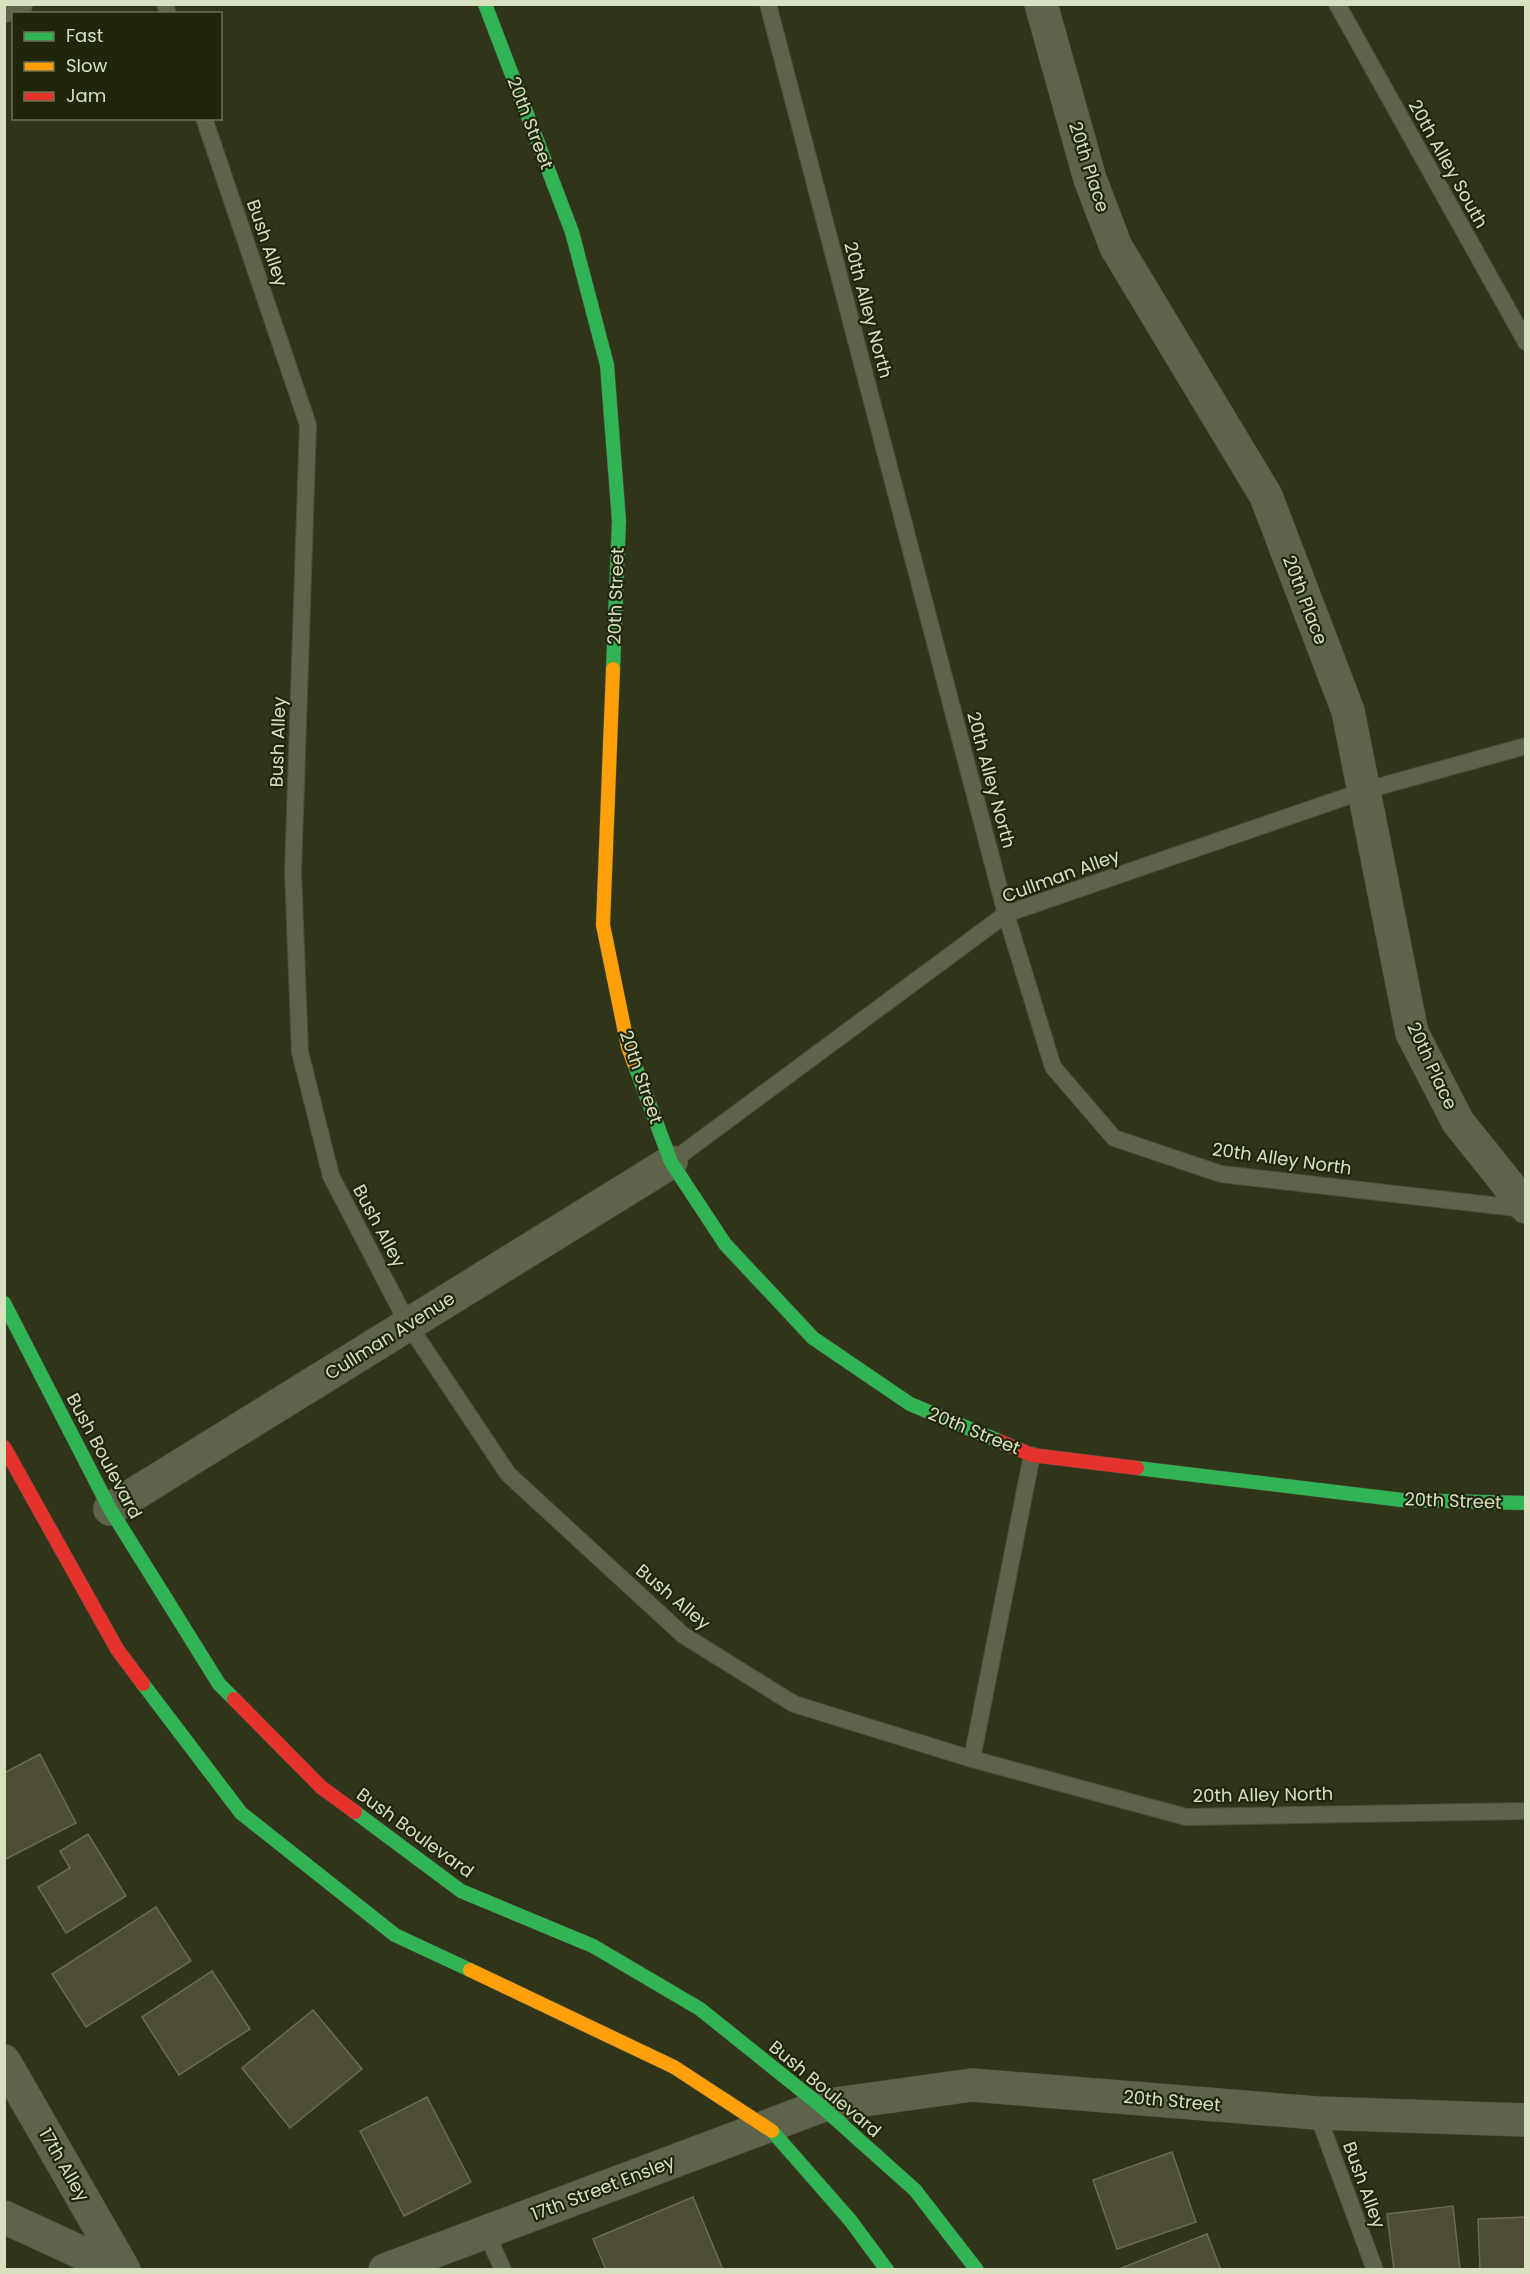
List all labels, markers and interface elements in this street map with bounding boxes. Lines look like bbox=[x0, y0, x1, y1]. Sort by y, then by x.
legend bbox=[12, 12, 222, 120]
text: Fast bbox=[66, 23, 103, 48]
text: Slow bbox=[66, 53, 108, 78]
street label: 20th Street bbox=[501, 73, 560, 173]
text: Jam bbox=[66, 83, 106, 108]
street label: 20th Alley South bbox=[1403, 95, 1494, 232]
street label: 20th Place bbox=[1063, 118, 1116, 215]
street label: Bush Alley bbox=[241, 196, 294, 290]
street label: 20th Alley North bbox=[838, 239, 899, 381]
street label: 20th Street bbox=[601, 547, 630, 645]
street label: 20th Place bbox=[1277, 552, 1334, 648]
street label: Bush Alley bbox=[263, 696, 292, 788]
street label: 20th Alley North bbox=[961, 709, 1022, 851]
street label: Cullman Alley bbox=[998, 843, 1123, 908]
street label: 20th Place bbox=[1401, 1018, 1464, 1114]
street label: 20th Street bbox=[614, 1027, 669, 1127]
street label: 20th Alley North bbox=[1211, 1136, 1353, 1181]
street label: Bush Alley bbox=[347, 1180, 412, 1272]
street label: Cullman Avenue bbox=[320, 1286, 459, 1386]
street label: Bush Boulevard bbox=[61, 1388, 148, 1523]
street label: 20th Street bbox=[924, 1401, 1024, 1460]
street label: 20th Street bbox=[1404, 1486, 1502, 1515]
street label: Bush Alley bbox=[631, 1558, 716, 1635]
street label: 20th Alley North bbox=[1192, 1781, 1333, 1808]
street label: Bush Boulevard bbox=[352, 1782, 479, 1884]
street label: Bush Boulevard bbox=[764, 2034, 887, 2143]
street label: 20th Street bbox=[1123, 2084, 1222, 2117]
street label: 17th Alley bbox=[33, 2124, 95, 2206]
street label: Bush Alley bbox=[1337, 2138, 1392, 2232]
street label: 17th Street Ensley bbox=[527, 2149, 678, 2226]

